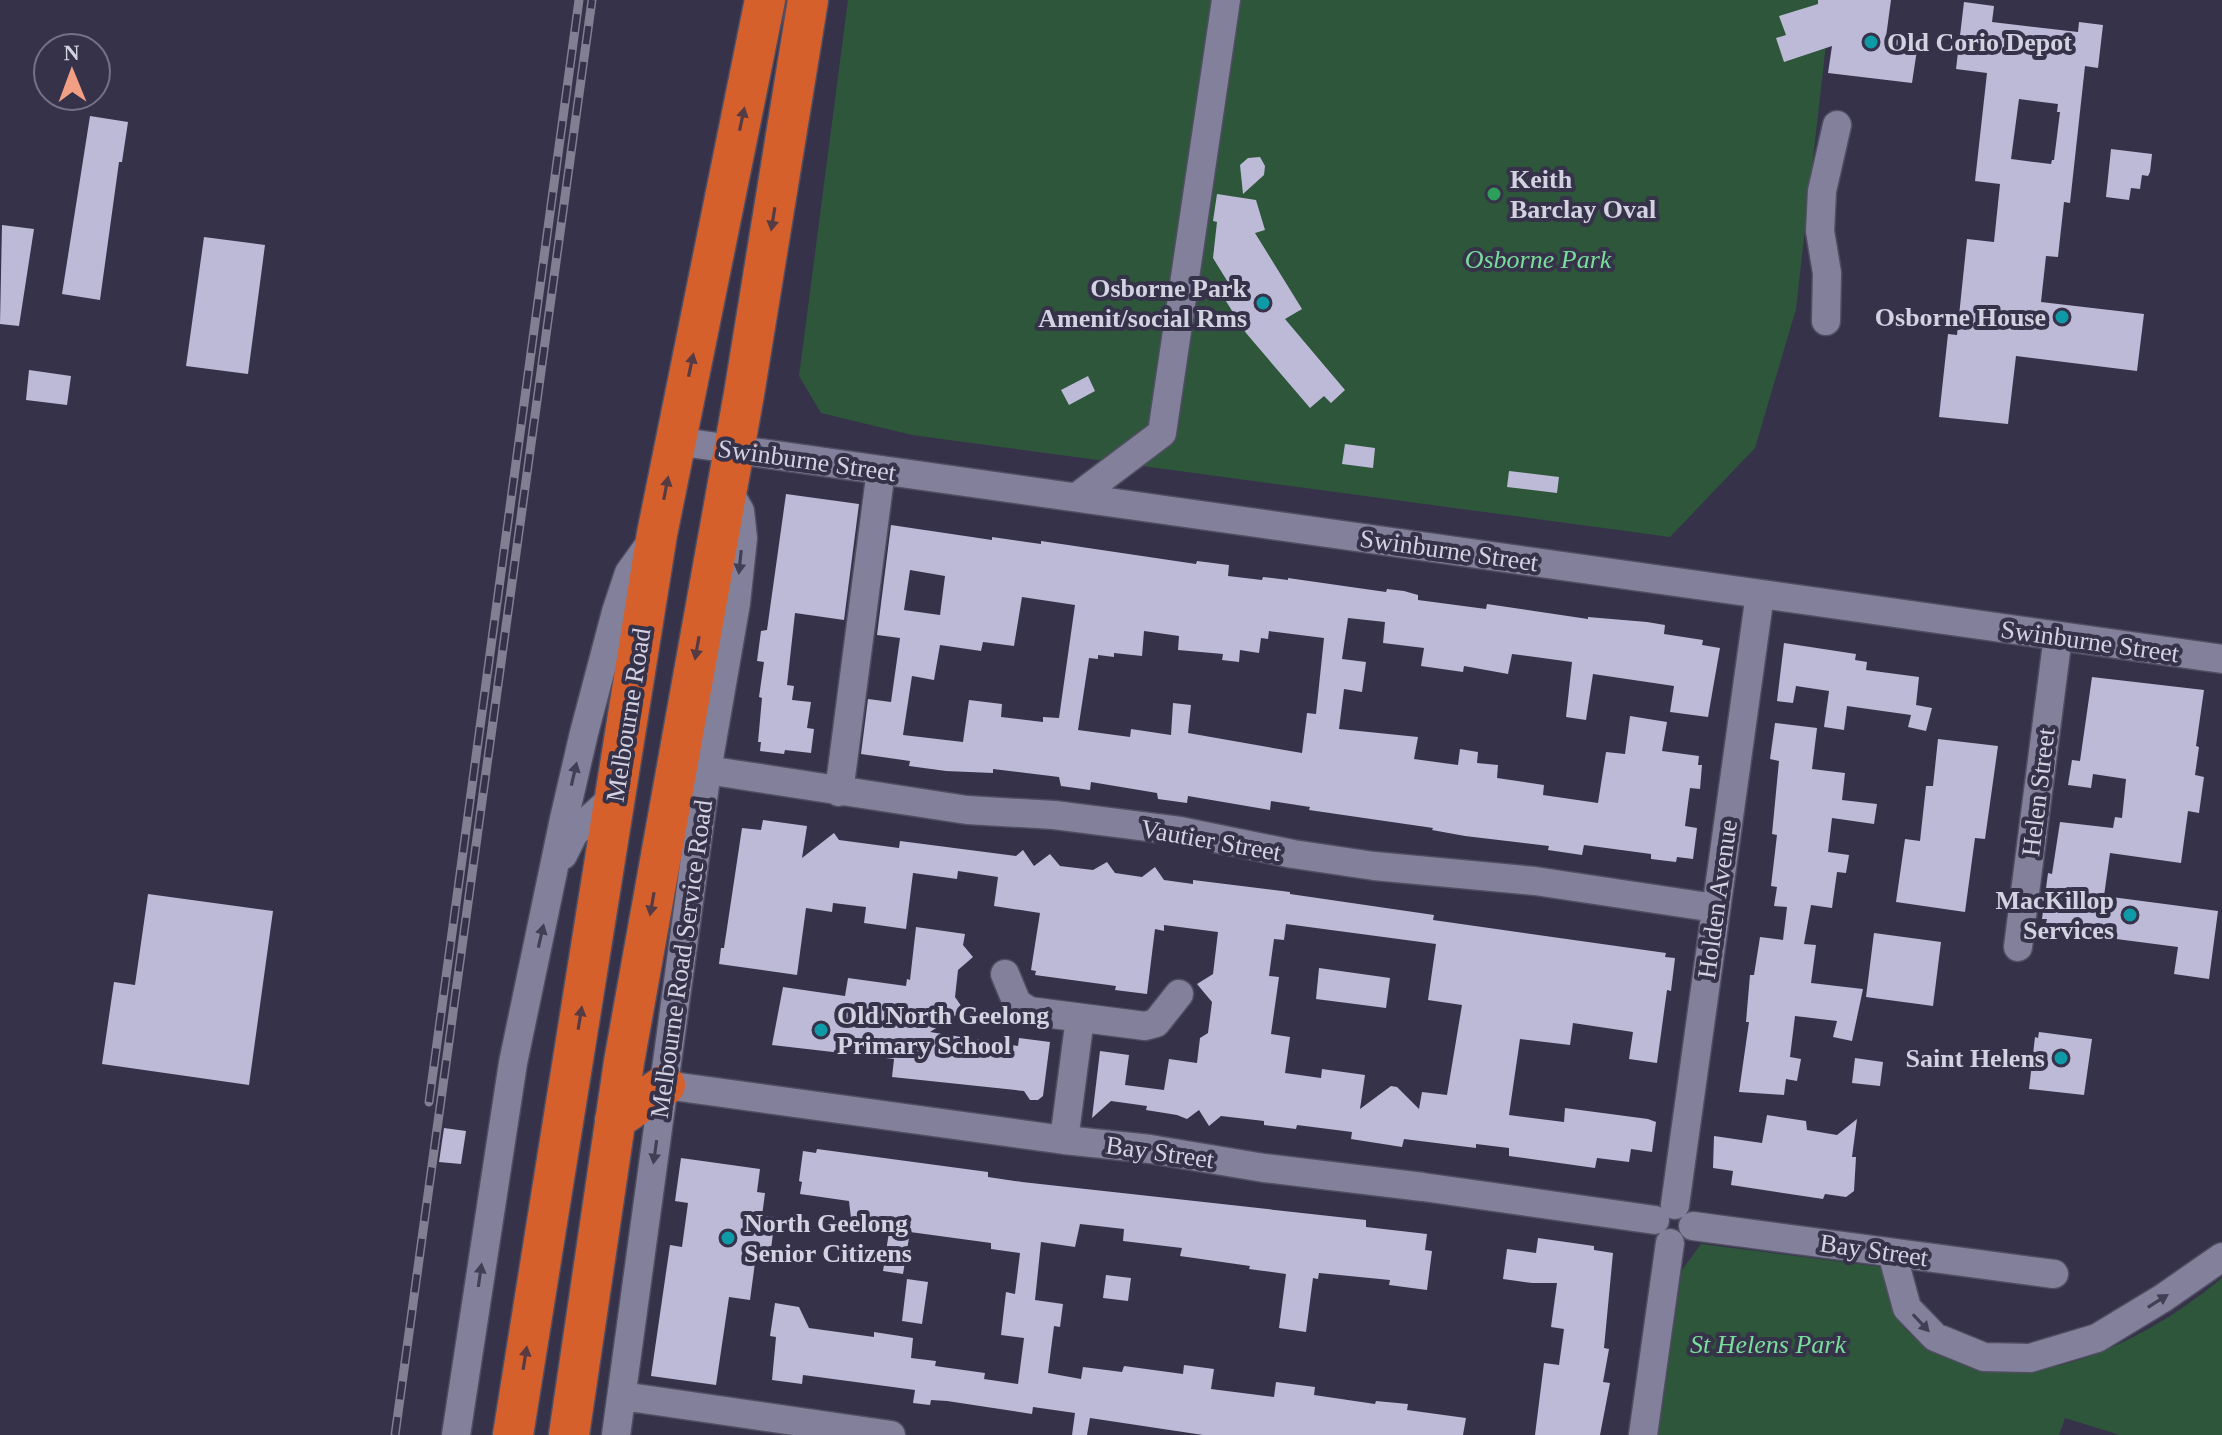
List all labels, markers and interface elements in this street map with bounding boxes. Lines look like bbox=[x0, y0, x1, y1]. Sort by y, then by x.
place label: Old Corio Depot bbox=[1887, 28, 2072, 57]
north arrow bbox=[32, 32, 112, 112]
marker: Old Corio Depot bbox=[1862, 33, 1880, 51]
text: N bbox=[63, 40, 80, 65]
one-way arrow bbox=[737, 106, 749, 131]
place label: Keith Barclay Oval bbox=[1510, 165, 1656, 224]
marker: Keith Barclay Oval bbox=[1485, 185, 1503, 203]
one-way arrow bbox=[766, 206, 779, 231]
park label: Osborne Park bbox=[1465, 245, 1612, 274]
place label: Osborne Park Amenit/social Rms bbox=[1038, 274, 1248, 333]
marker: Osborne Park Amenit/social Rms bbox=[1254, 294, 1272, 312]
place label: Osborne House bbox=[1875, 303, 2046, 332]
marker: Osborne House bbox=[2053, 308, 2071, 326]
one-way arrow bbox=[685, 352, 697, 377]
street label: Swinburne Street bbox=[716, 434, 899, 487]
one-way arrow bbox=[660, 475, 672, 500]
street label: Swinburne Street bbox=[1358, 524, 1541, 577]
one-way arrow bbox=[734, 550, 747, 575]
street label: Swinburne Street bbox=[1999, 615, 2182, 668]
street label: Melbourne Road bbox=[600, 626, 657, 804]
one-way arrow bbox=[690, 635, 702, 660]
street label: Helen Street bbox=[2016, 725, 2061, 858]
one-way arrow bbox=[568, 762, 581, 787]
street label: Melbourne Road Service Road bbox=[645, 798, 718, 1120]
street label: Vautier Street bbox=[1138, 814, 1284, 867]
street label: Holden Avenue bbox=[1692, 818, 1743, 981]
place label: MacKillop Services bbox=[1996, 886, 2114, 945]
one-way arrow bbox=[645, 891, 657, 916]
marker: MacKillop Services bbox=[2121, 906, 2139, 924]
one-way arrow bbox=[535, 924, 548, 949]
place label: Old North Geelong Primary School bbox=[837, 1001, 1049, 1060]
one-way arrow bbox=[574, 1005, 586, 1030]
marker: Old North Geelong Primary School bbox=[812, 1021, 830, 1039]
place label: Saint Helens bbox=[1906, 1044, 2045, 1073]
marker: Saint Helens bbox=[2052, 1049, 2070, 1067]
street label: Bay Street bbox=[1104, 1131, 1217, 1175]
one-way arrow bbox=[649, 1139, 662, 1164]
place label: North Geelong Senior Citizens bbox=[744, 1209, 912, 1268]
marker: North Geelong Senior Citizens bbox=[719, 1229, 737, 1247]
street label: Bay Street bbox=[1818, 1229, 1931, 1273]
one-way arrow bbox=[474, 1262, 486, 1287]
one-way arrow bbox=[2147, 1294, 2169, 1308]
one-way arrow bbox=[1912, 1313, 1930, 1332]
park label: St Helens Park bbox=[1690, 1330, 1846, 1359]
one-way arrow bbox=[520, 1345, 532, 1370]

